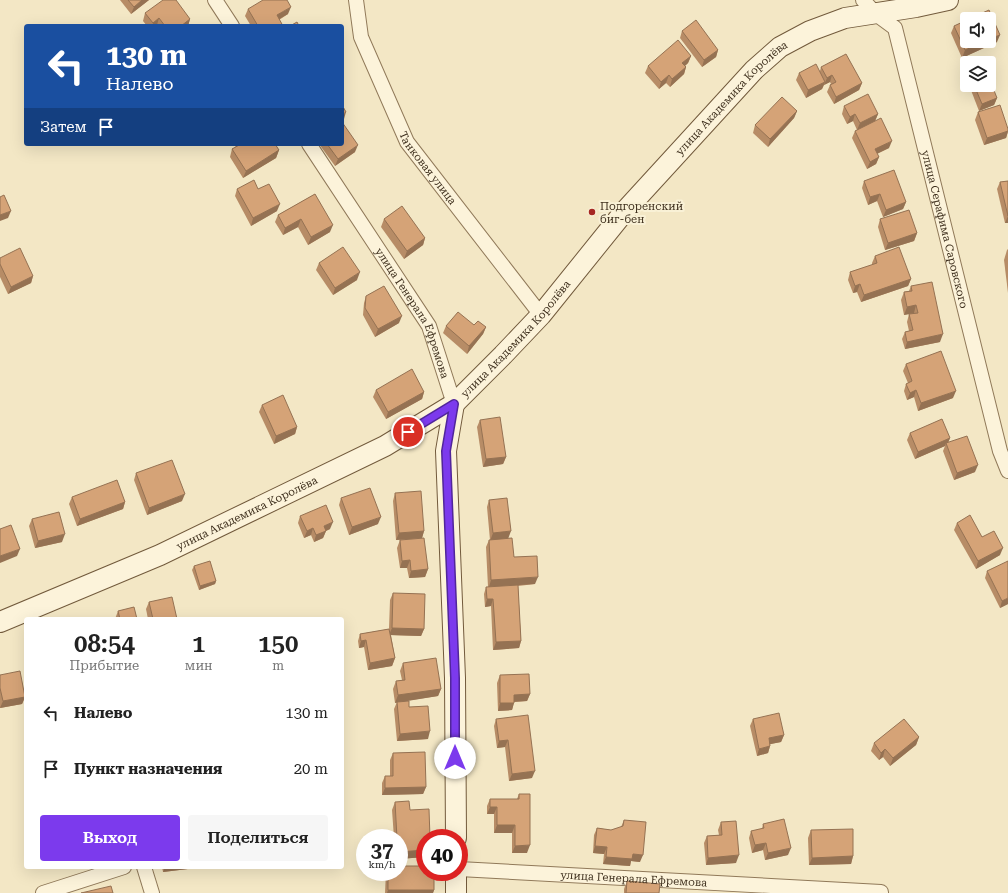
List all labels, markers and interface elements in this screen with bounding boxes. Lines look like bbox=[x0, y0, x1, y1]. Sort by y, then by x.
map controls bbox=[960, 12, 996, 92]
button: sound bbox=[960, 12, 996, 48]
street label: улица Академика Королёва bbox=[673, 38, 790, 158]
text: 130 m bbox=[106, 39, 187, 72]
icon: left bbox=[40, 40, 92, 92]
button: layers bbox=[960, 56, 996, 92]
text: Налево bbox=[106, 73, 174, 94]
icon: arrive bbox=[95, 116, 117, 138]
text: Затем bbox=[40, 118, 87, 136]
street label: Танковая улица bbox=[396, 130, 459, 207]
street label: улица Серафима Саровского bbox=[919, 149, 970, 310]
place label: Подгоренский биг-бен bbox=[600, 200, 683, 226]
marker: Подгоренский биг-бен bbox=[587, 207, 597, 217]
street label: улица Генерала Ефремова bbox=[372, 246, 451, 380]
street label: улица Академика Королёва bbox=[458, 278, 573, 400]
pin bbox=[391, 415, 425, 449]
icon: arrive bbox=[397, 421, 419, 443]
street label: улица Академика Королёва bbox=[174, 474, 320, 553]
text: 08:54 bbox=[74, 630, 135, 658]
text: 1 bbox=[192, 630, 205, 658]
text: 150 bbox=[258, 630, 298, 658]
text: Прибытие bbox=[70, 658, 139, 673]
text: мин bbox=[185, 658, 213, 673]
text: m bbox=[272, 658, 284, 673]
icon: left bbox=[40, 702, 62, 724]
text: Налево bbox=[74, 704, 133, 722]
text: 130 m bbox=[285, 704, 328, 722]
position arrow bbox=[434, 737, 476, 779]
icon: arrive bbox=[40, 758, 62, 780]
text: Пункт назначения bbox=[74, 760, 222, 778]
text: 20 m bbox=[294, 760, 328, 778]
button: Выход bbox=[40, 815, 180, 861]
button: Поделиться bbox=[188, 815, 328, 861]
speed limit sign: 40 bbox=[416, 829, 468, 881]
text: 37 bbox=[371, 838, 393, 862]
text: km/h bbox=[369, 859, 395, 870]
street label: улица Генерала Ефремова bbox=[560, 869, 707, 890]

